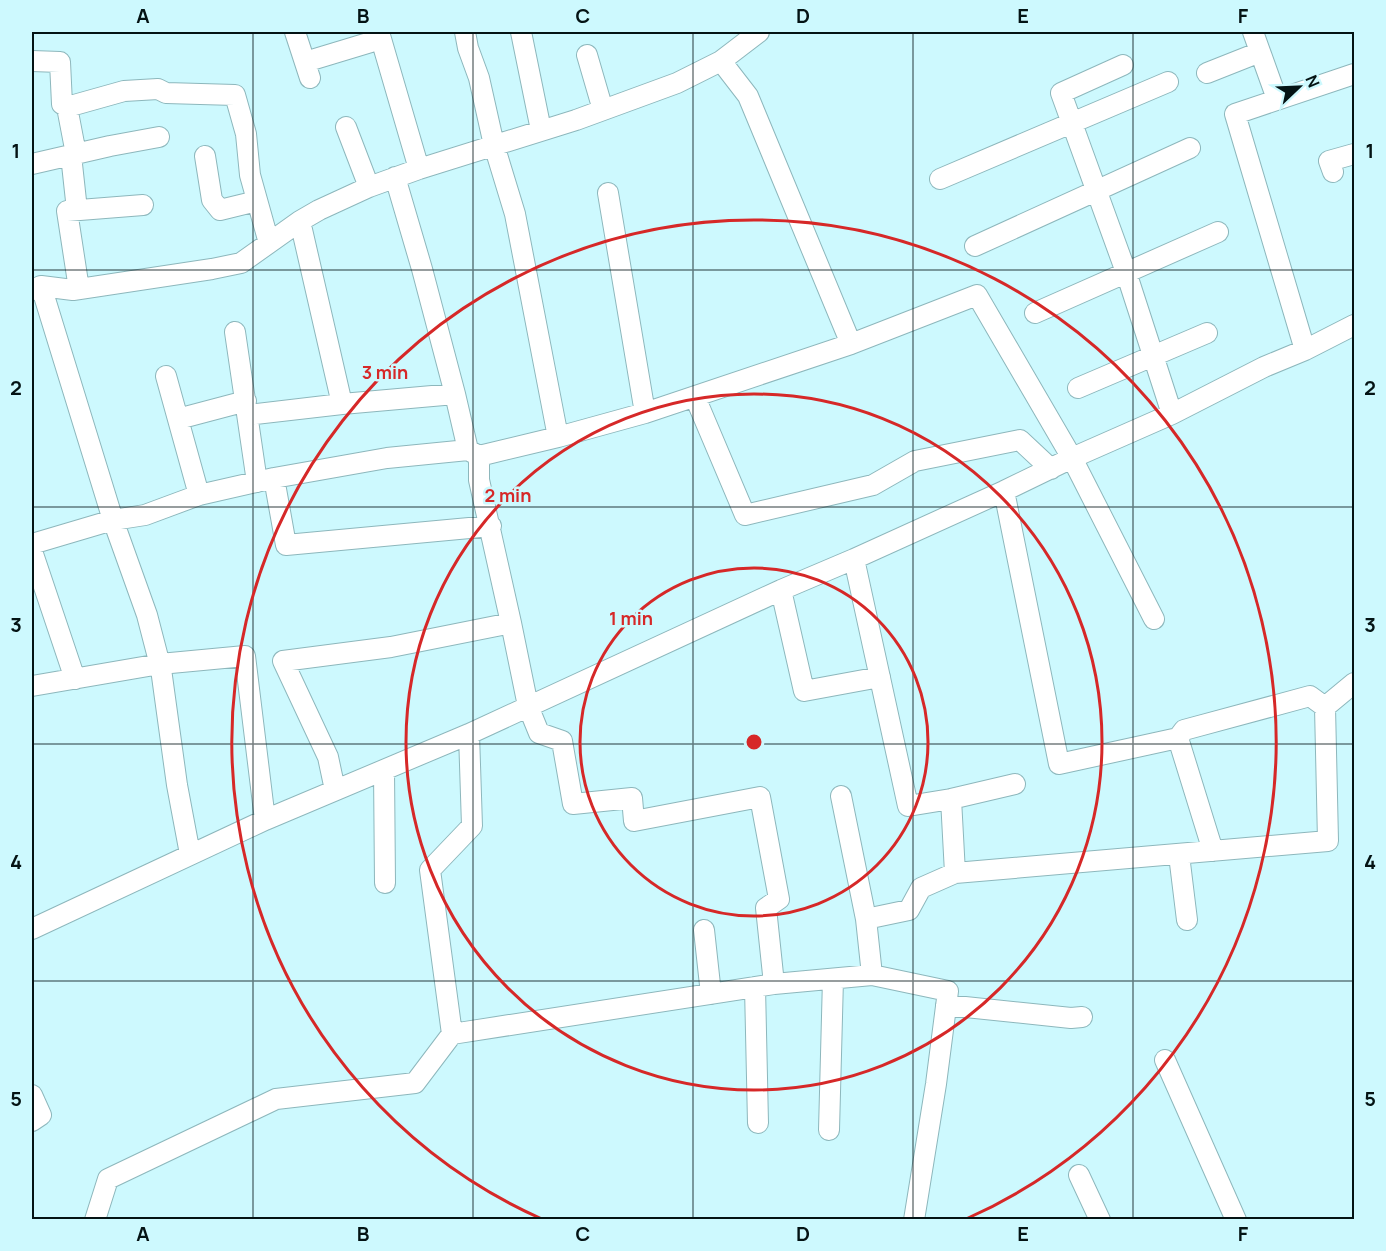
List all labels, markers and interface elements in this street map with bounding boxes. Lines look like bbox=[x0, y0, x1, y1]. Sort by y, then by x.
text: A bbox=[136, 2, 150, 29]
text: B bbox=[357, 2, 370, 29]
text: C bbox=[576, 2, 590, 29]
text: D bbox=[796, 2, 810, 29]
text: E bbox=[1017, 2, 1029, 29]
text: F bbox=[1238, 2, 1249, 29]
north arrow bbox=[1269, 57, 1329, 117]
text: N bbox=[1300, 72, 1325, 91]
text: 1 bbox=[12, 137, 20, 164]
text: 1 bbox=[1366, 137, 1374, 164]
text: 3 min bbox=[362, 360, 408, 384]
text: 2 bbox=[10, 374, 22, 401]
text: 2 bbox=[1364, 374, 1376, 401]
text: 2 min bbox=[485, 483, 531, 507]
text: 1 min bbox=[609, 606, 653, 630]
text: 3 bbox=[10, 611, 22, 638]
text: 3 bbox=[1364, 611, 1376, 638]
centre of rings bbox=[744, 732, 764, 752]
text: 4 bbox=[10, 848, 22, 875]
text: 4 bbox=[1364, 848, 1376, 875]
text: 5 bbox=[10, 1085, 22, 1112]
text: 5 bbox=[1364, 1085, 1376, 1112]
text: A bbox=[136, 1220, 150, 1247]
text: B bbox=[357, 1220, 370, 1247]
text: C bbox=[576, 1220, 590, 1247]
text: D bbox=[796, 1220, 810, 1247]
text: E bbox=[1017, 1220, 1029, 1247]
text: F bbox=[1238, 1220, 1249, 1247]

